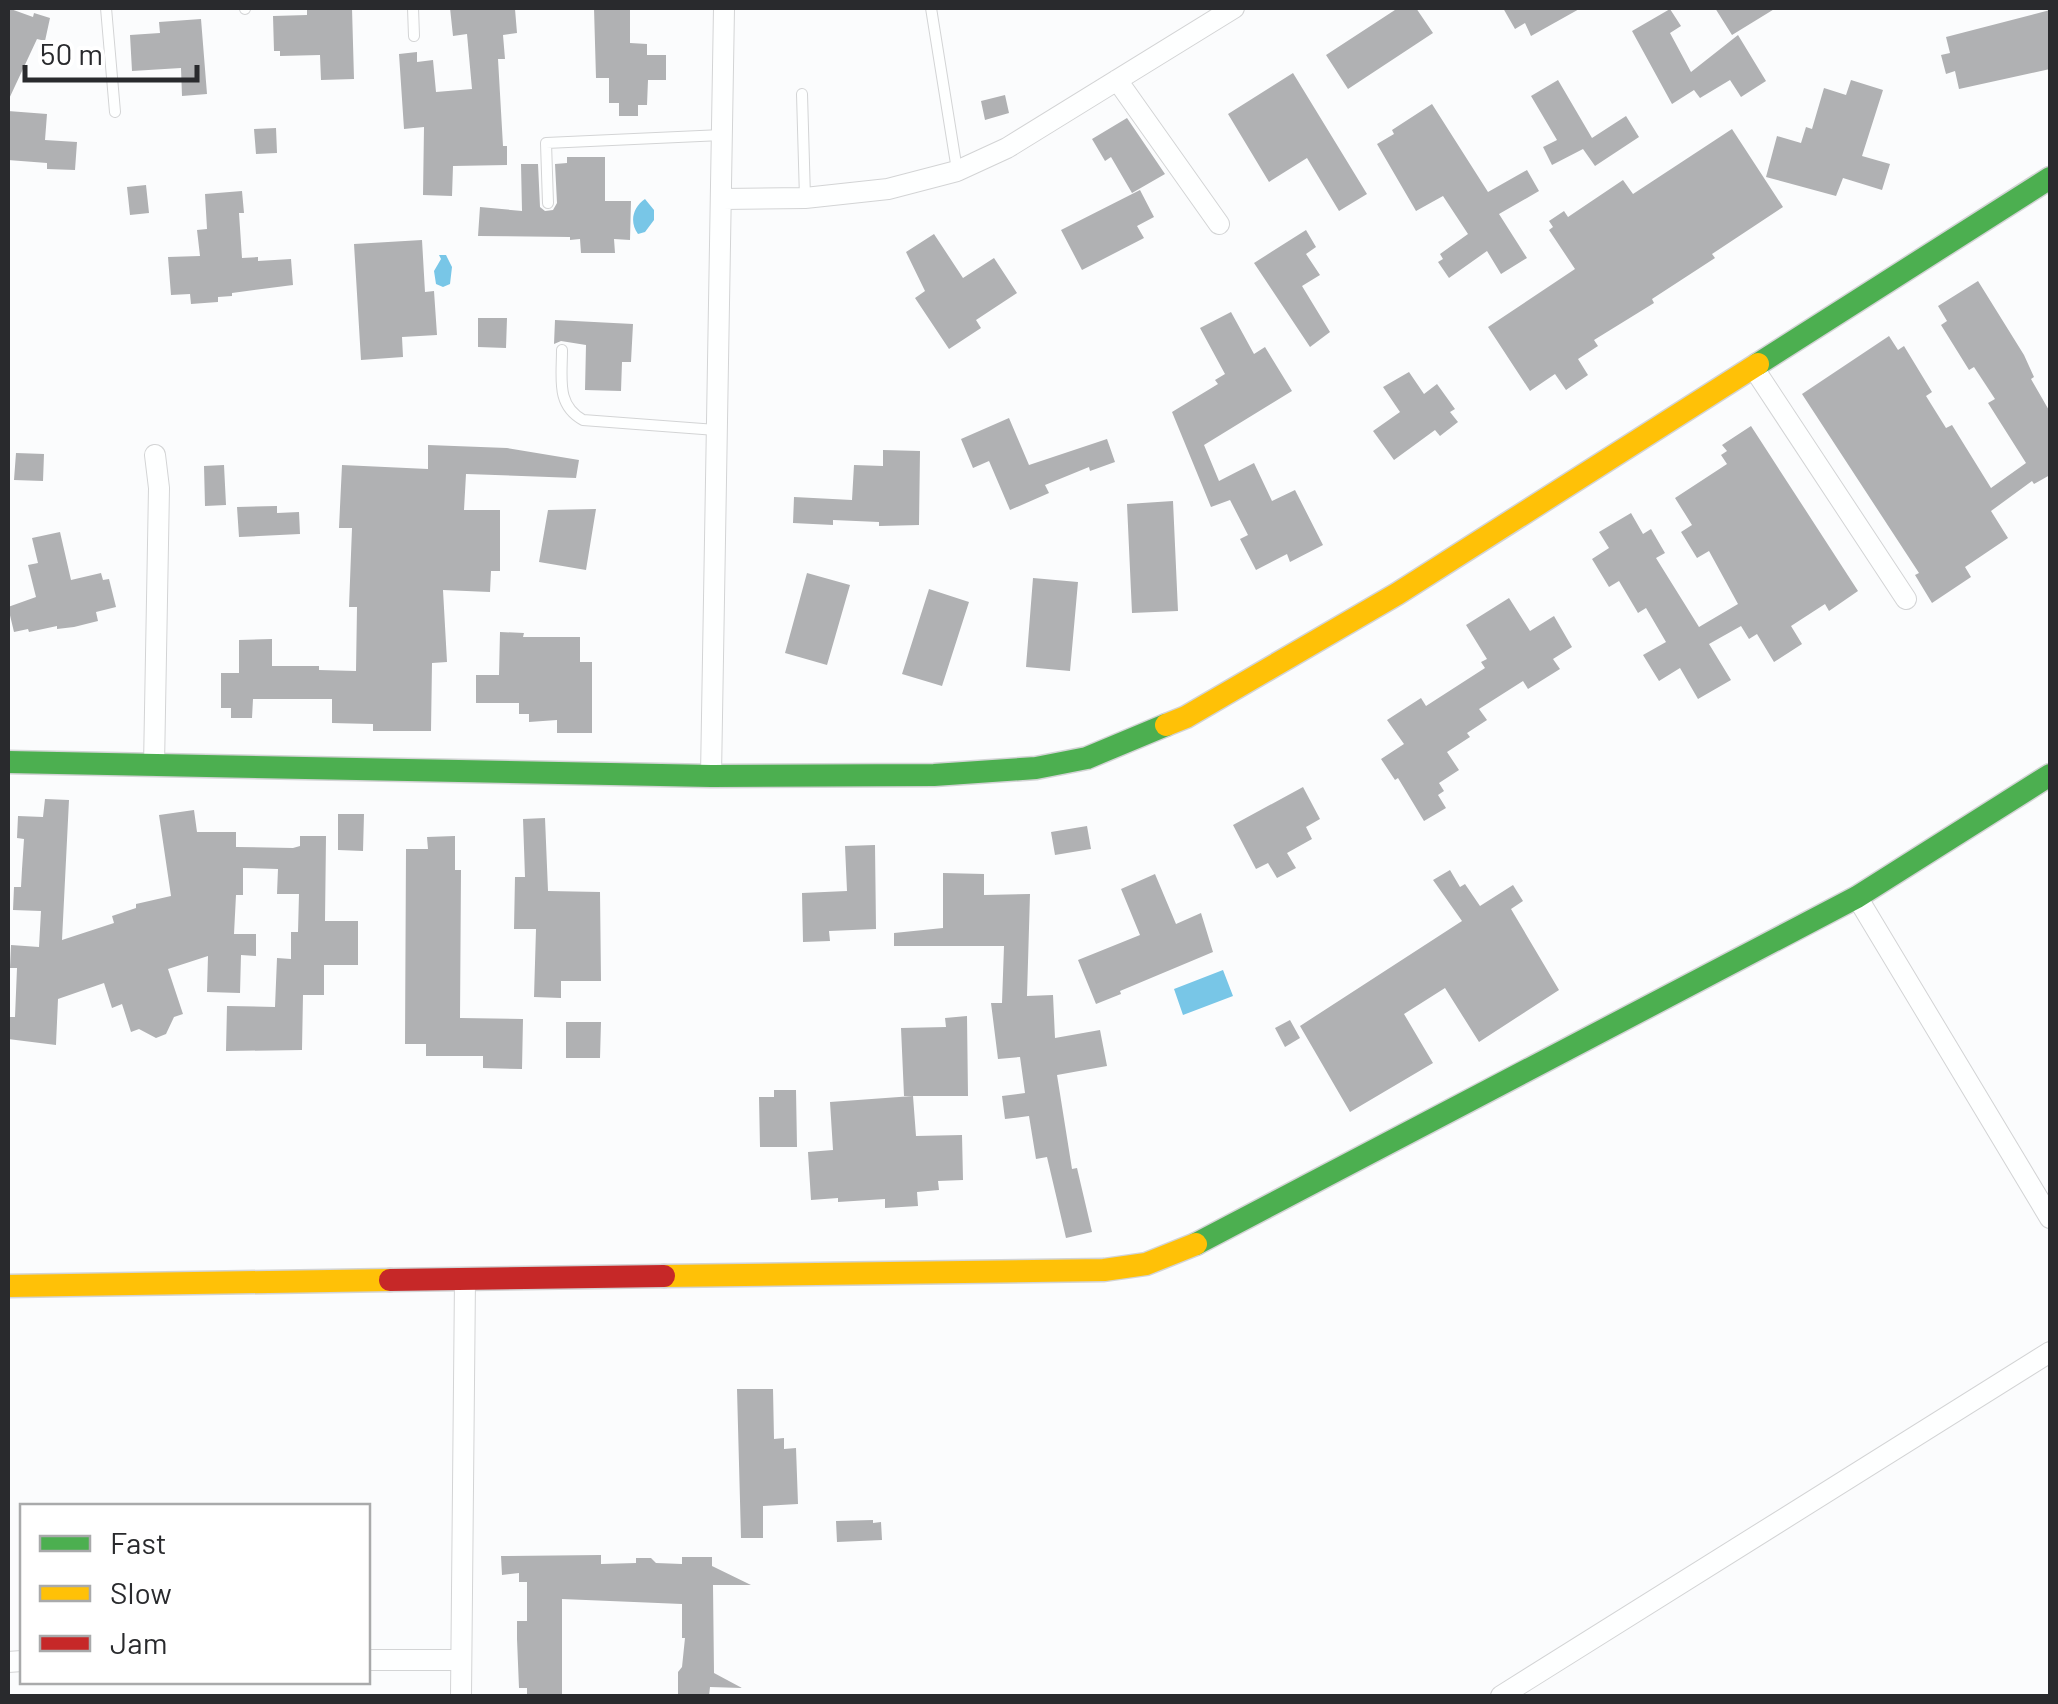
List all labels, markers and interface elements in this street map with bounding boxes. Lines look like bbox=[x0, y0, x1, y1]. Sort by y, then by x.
scale bar bbox=[25, 20, 198, 82]
text: 50 m bbox=[40, 35, 103, 71]
legend bbox=[20, 1504, 370, 1684]
text: Fast bbox=[110, 1524, 167, 1560]
text: Slow bbox=[110, 1574, 172, 1610]
text: Jam bbox=[110, 1624, 167, 1660]

